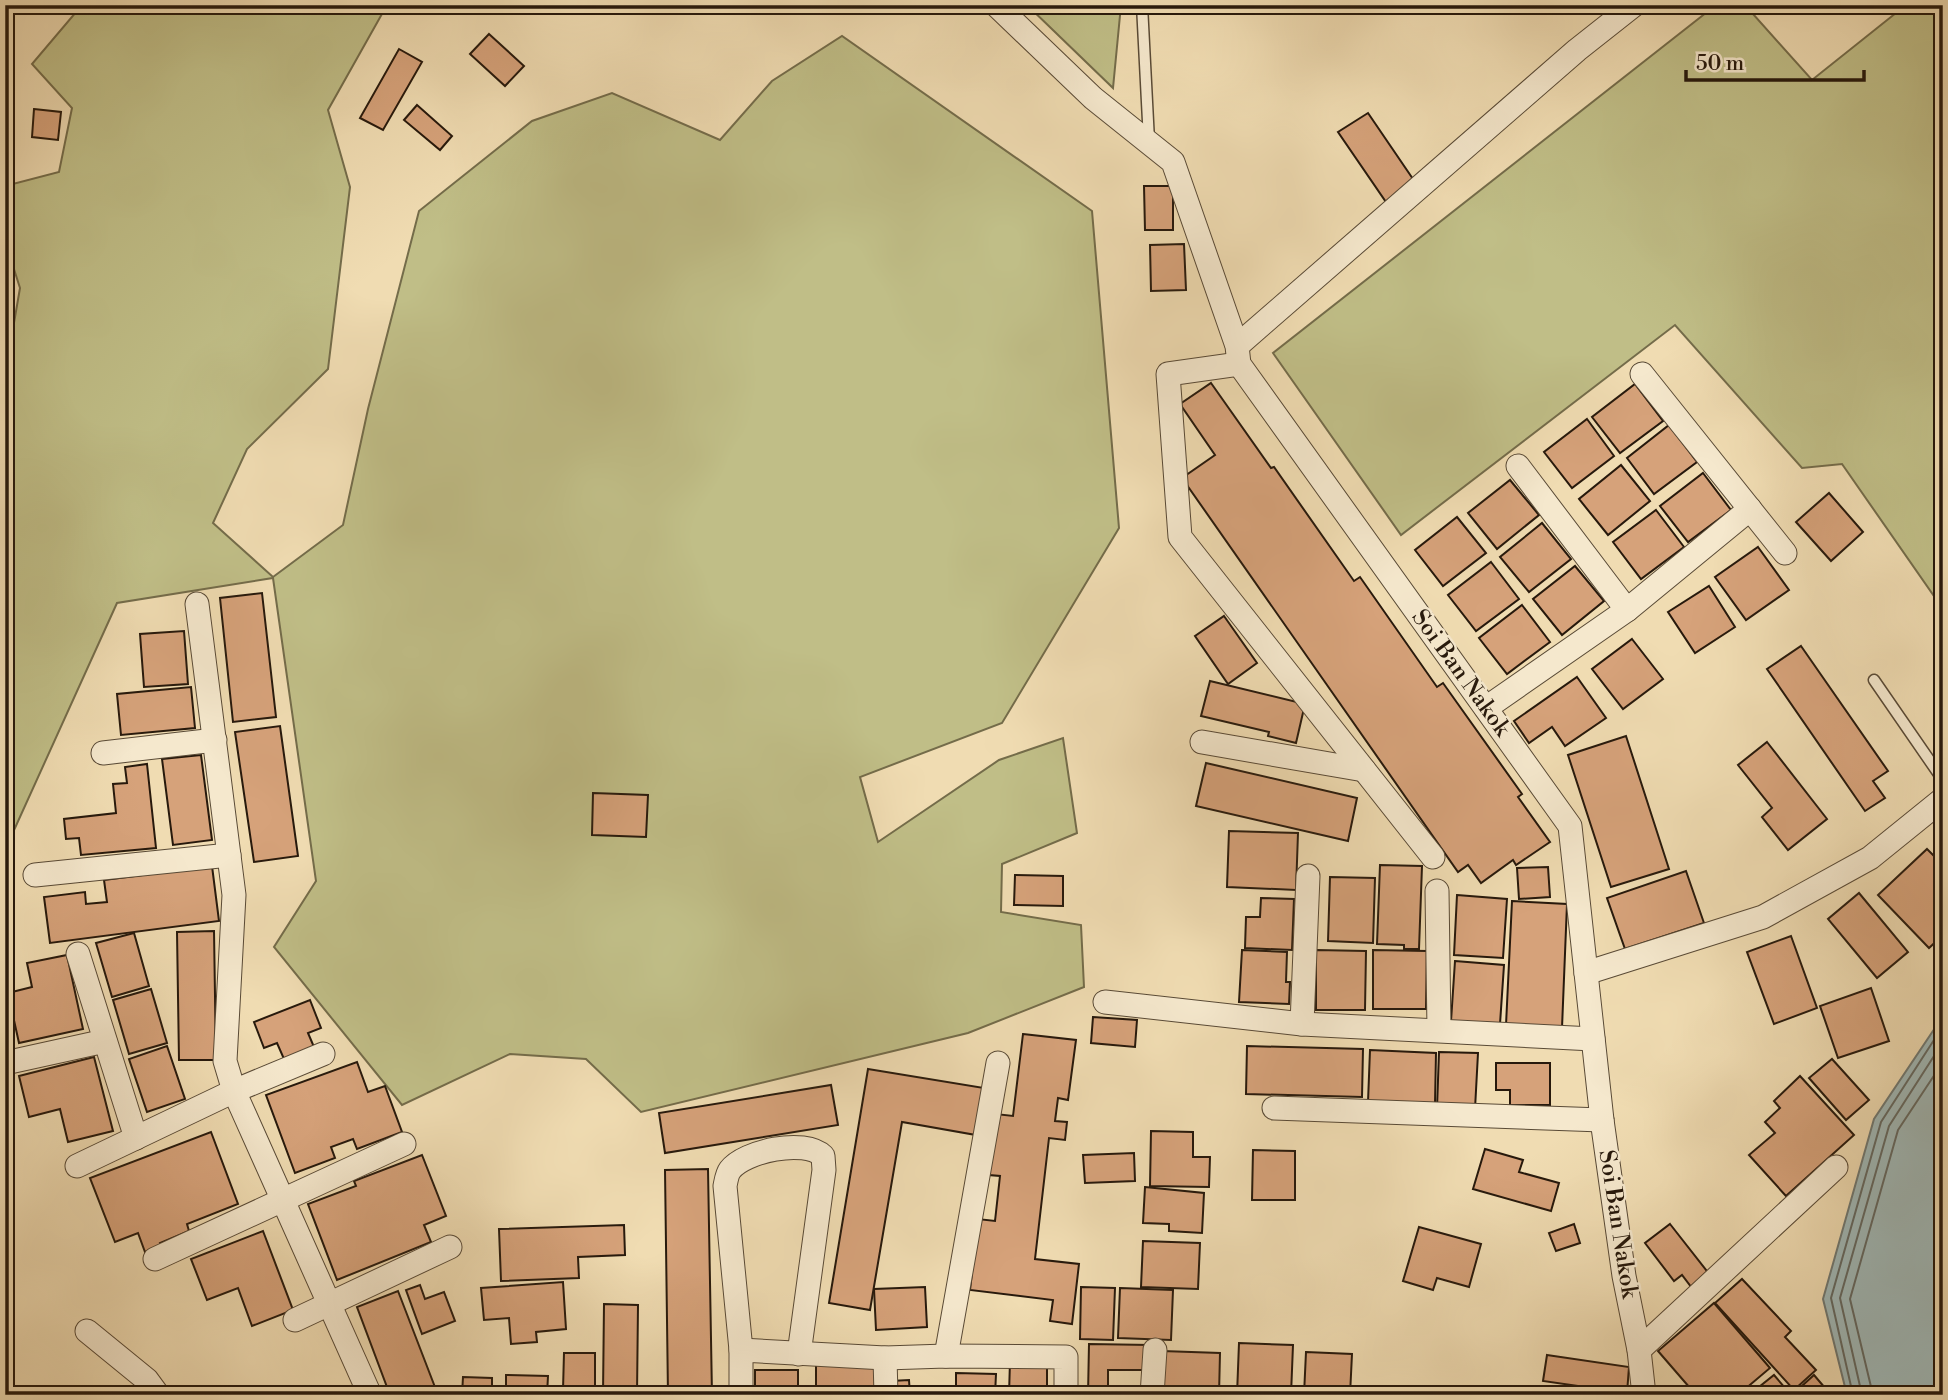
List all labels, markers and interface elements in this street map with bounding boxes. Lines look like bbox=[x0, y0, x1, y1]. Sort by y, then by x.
scale bar bbox=[1686, 38, 1864, 82]
text: 50 m bbox=[1696, 51, 1744, 77]
street label: Soi Ban Nakok bbox=[1406, 604, 1517, 743]
street label: Soi Ban Nakok bbox=[1592, 1148, 1644, 1301]

